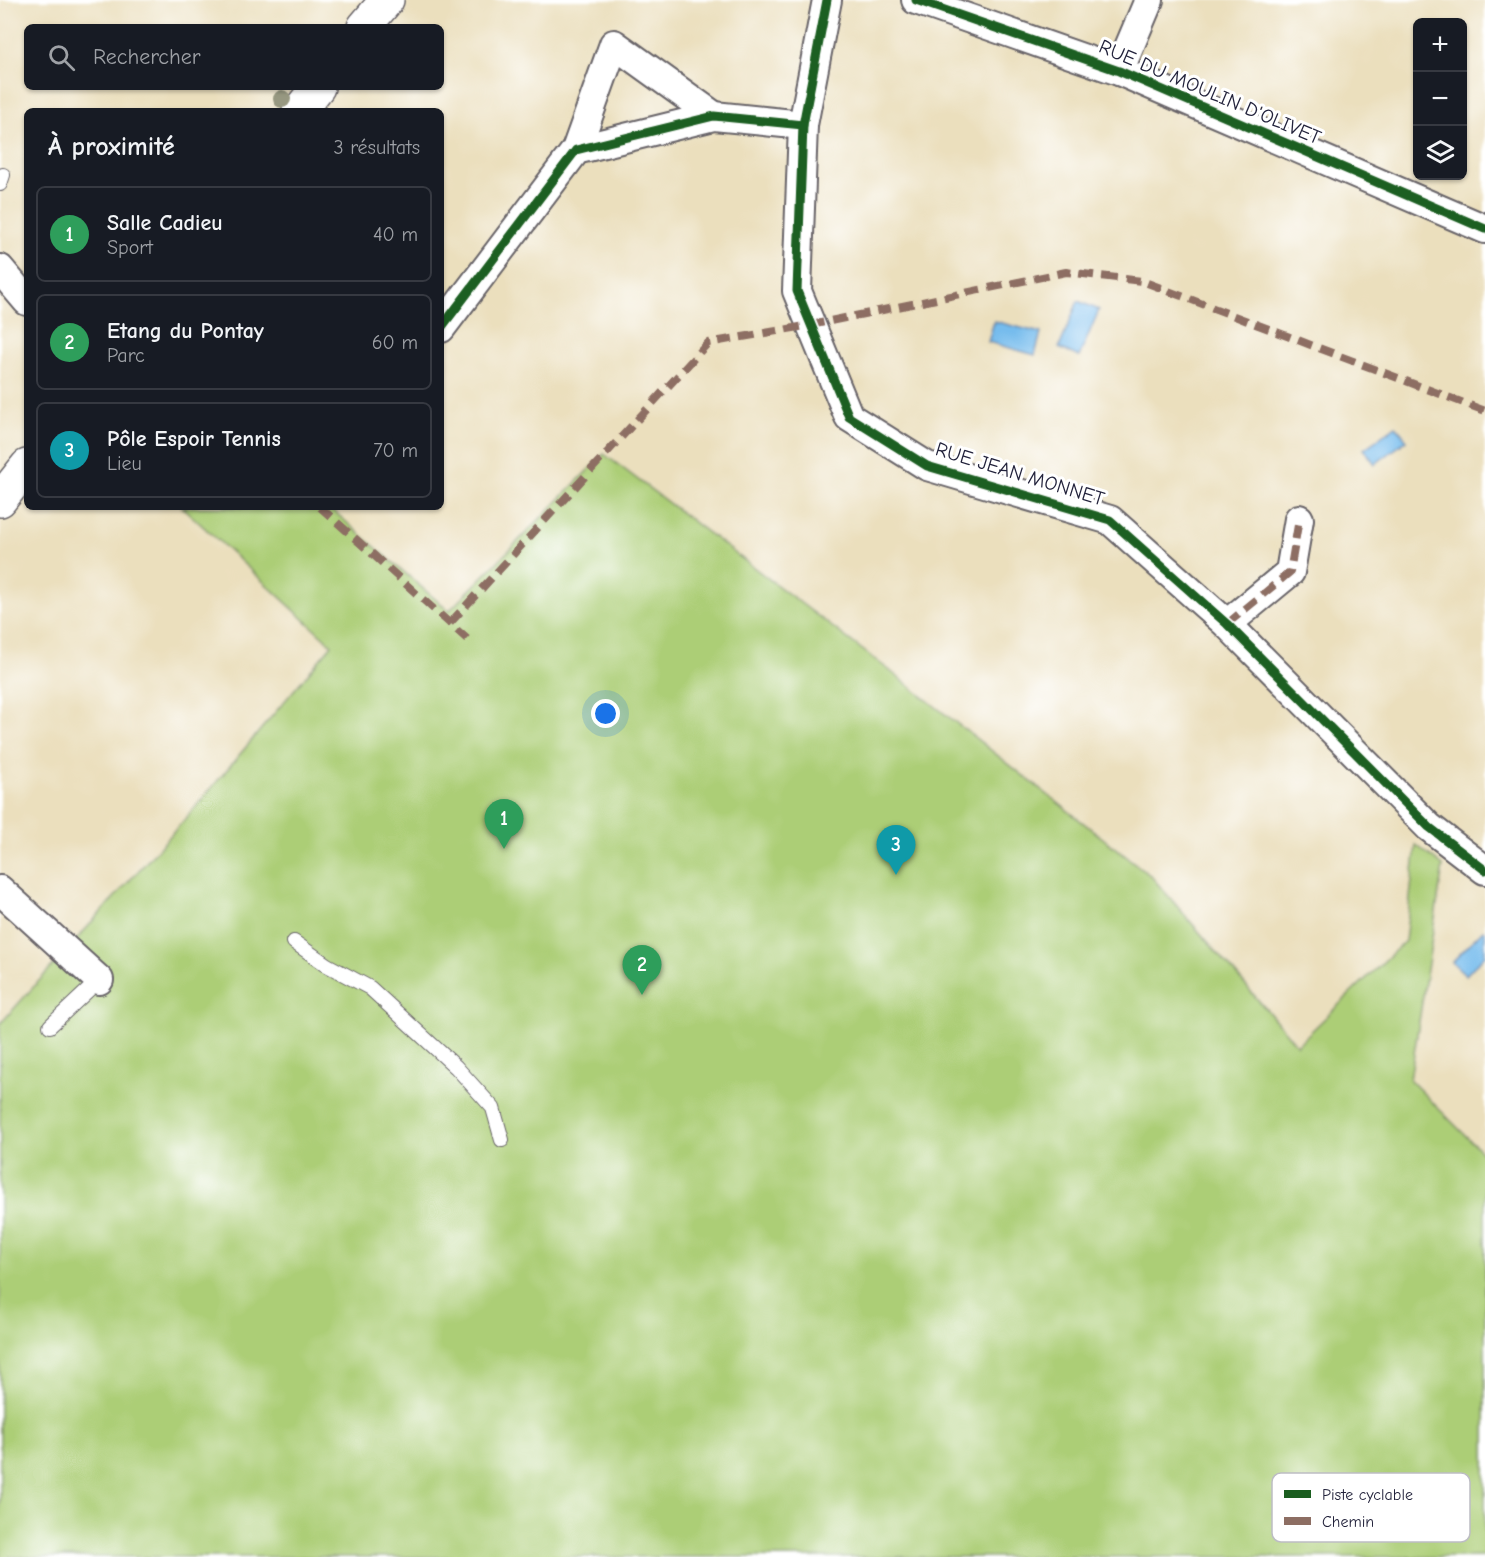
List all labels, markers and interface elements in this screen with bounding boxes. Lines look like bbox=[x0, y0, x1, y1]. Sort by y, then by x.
map controls bbox=[1413, 18, 1467, 180]
button: + bbox=[1413, 18, 1467, 72]
search box bbox=[24, 24, 444, 90]
street label: RUE DU MOULIN D'OLIVET bbox=[1095, 35, 1325, 150]
icon: search bbox=[45, 41, 78, 74]
text: Rechercher bbox=[93, 44, 201, 70]
button: − bbox=[1413, 72, 1467, 126]
button: layers bbox=[1413, 126, 1467, 180]
text: À proximité bbox=[48, 132, 175, 162]
text: 3 résultats bbox=[333, 136, 420, 159]
text: Salle Cadieu bbox=[107, 210, 223, 236]
text: 1 bbox=[66, 223, 73, 246]
text: 40 m bbox=[373, 223, 418, 246]
text: Sport bbox=[107, 236, 153, 259]
text: Etang du Pontay bbox=[107, 318, 264, 344]
text: 2 bbox=[65, 331, 74, 354]
text: 60 m bbox=[372, 331, 418, 354]
text: Parc bbox=[107, 344, 145, 367]
text: Pôle Espoir Tennis bbox=[107, 426, 281, 452]
street label: RUE JEAN MONNET bbox=[933, 437, 1108, 511]
text: 3 bbox=[65, 439, 74, 462]
text: 70 m bbox=[373, 439, 418, 462]
text: Lieu bbox=[107, 452, 142, 475]
your location bbox=[591, 699, 620, 728]
pin: 1 bbox=[484, 800, 524, 849]
pin: 3 bbox=[876, 826, 916, 875]
pin: 2 bbox=[622, 946, 662, 995]
legend bbox=[1272, 1473, 1470, 1542]
text: Piste cyclable bbox=[1322, 1486, 1413, 1504]
text: Chemin bbox=[1322, 1513, 1374, 1531]

